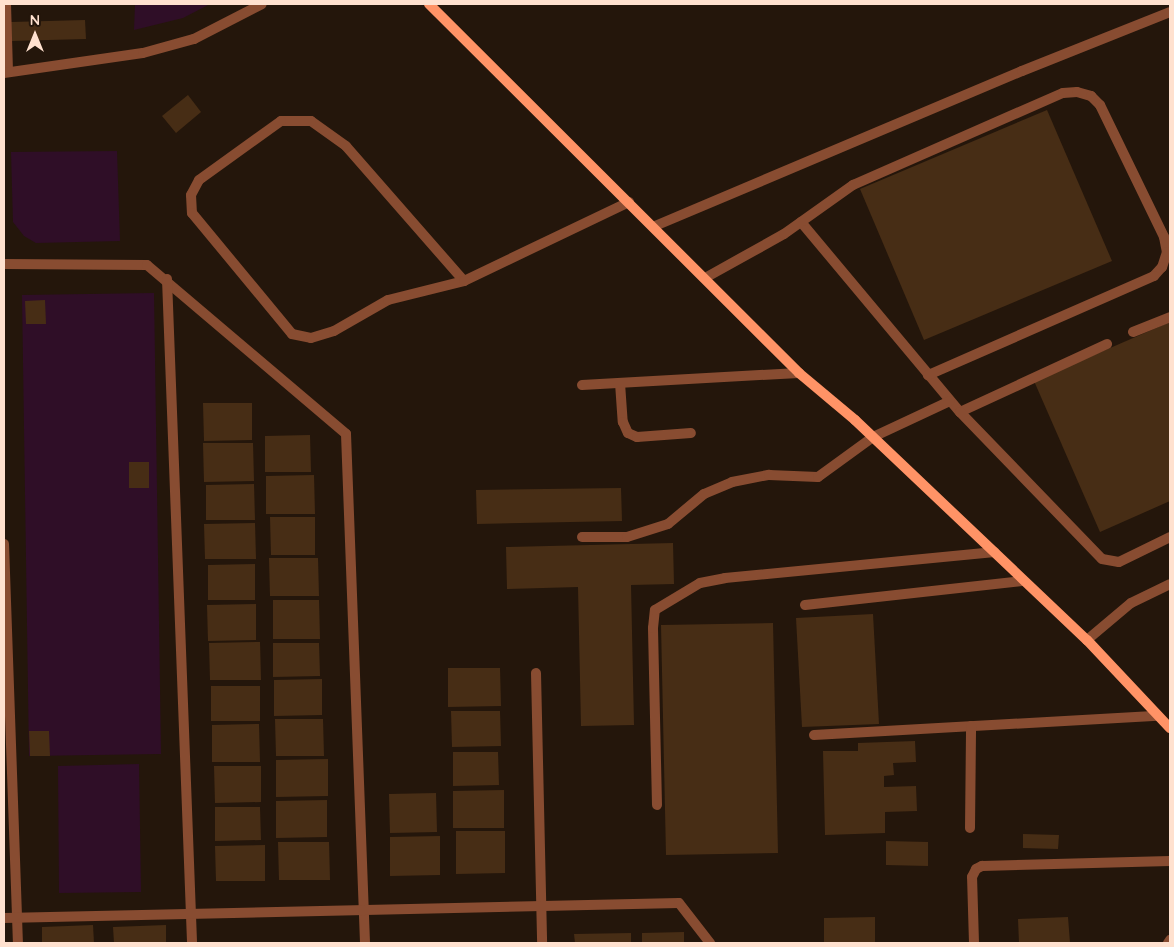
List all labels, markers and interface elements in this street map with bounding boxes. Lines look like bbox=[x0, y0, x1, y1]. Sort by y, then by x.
north arrow bbox=[10, 10, 60, 60]
text: N bbox=[30, 11, 40, 29]

